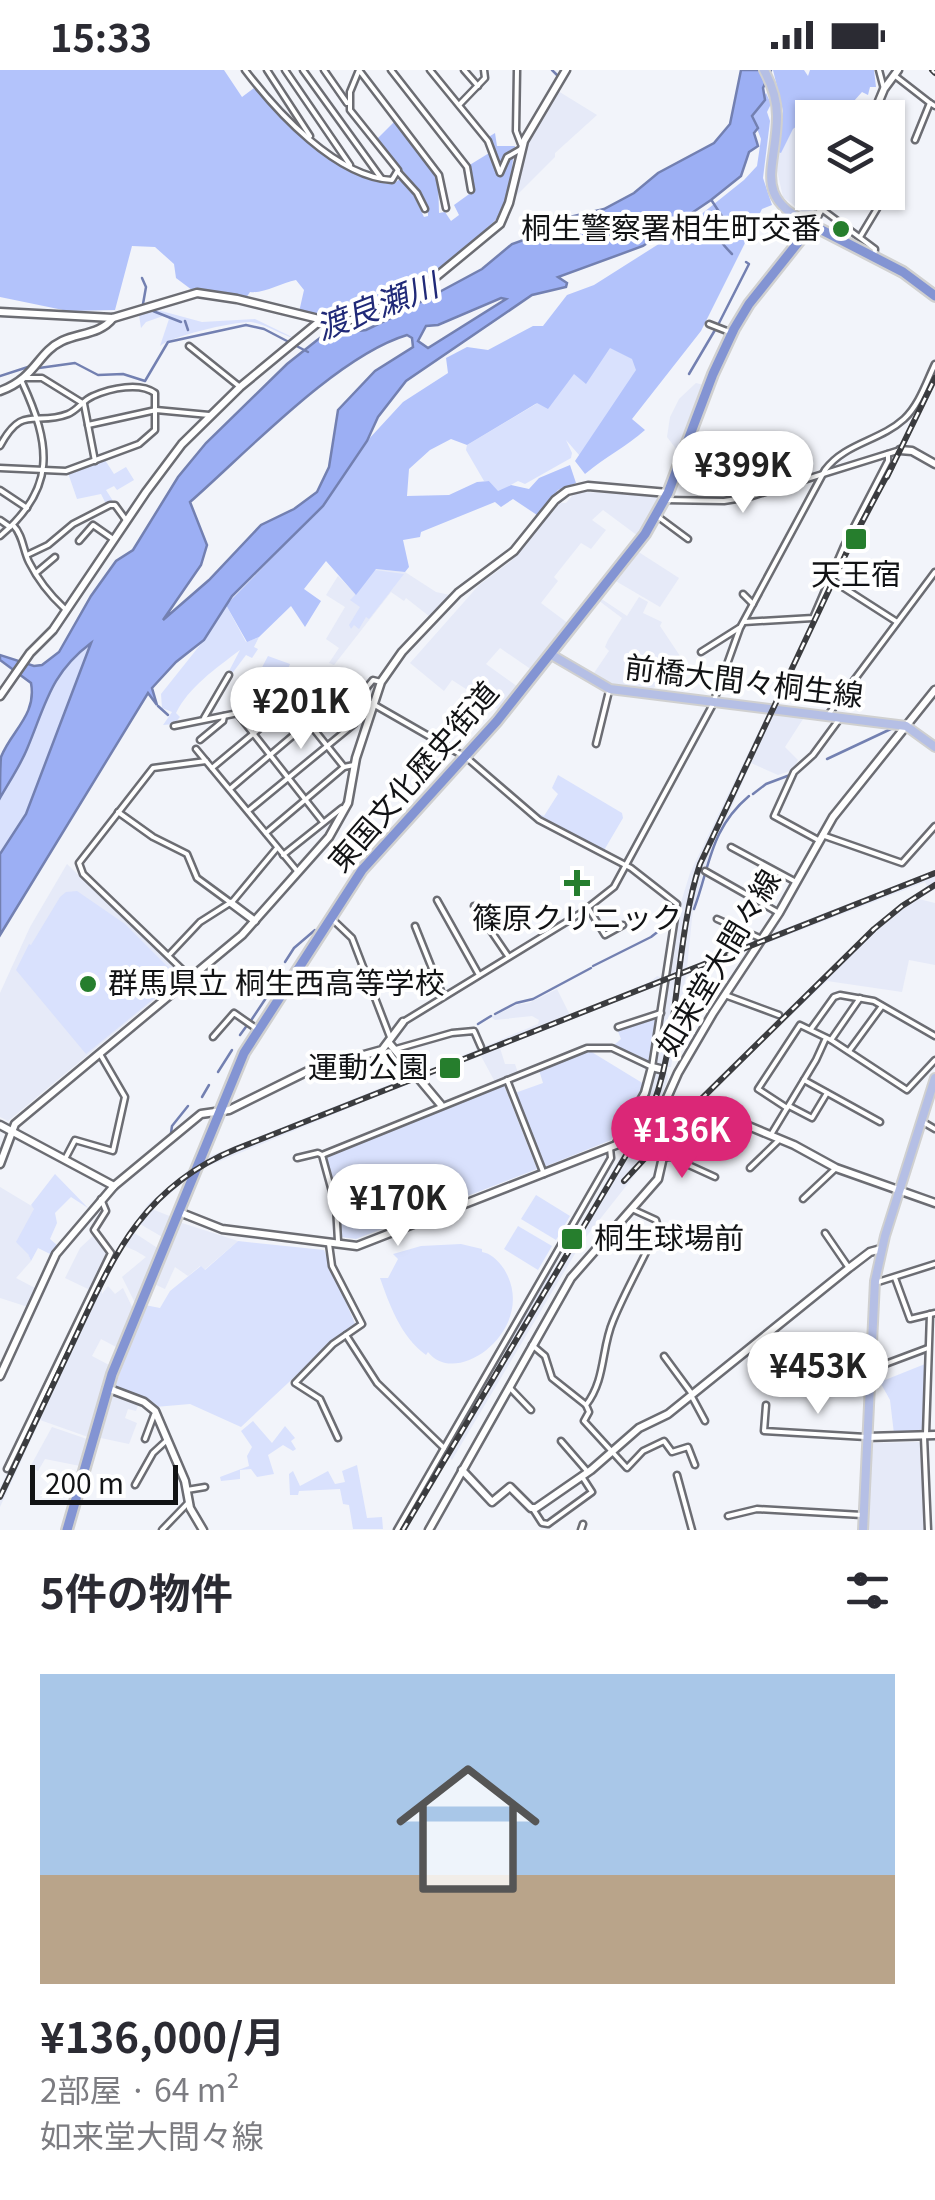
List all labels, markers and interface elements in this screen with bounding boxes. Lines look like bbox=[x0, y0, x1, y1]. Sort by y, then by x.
text: 15:33 bbox=[50, 8, 152, 63]
map controls bbox=[795, 100, 905, 210]
button: layers bbox=[795, 100, 905, 210]
place label: 桐生警察署相生町交番 bbox=[521, 204, 821, 248]
marker: 桐生警察署相生町交番 bbox=[830, 218, 852, 240]
water label: 渡良瀬川 bbox=[308, 259, 447, 349]
pin: ¥399K bbox=[673, 431, 813, 516]
text: ¥399K bbox=[694, 440, 792, 486]
marker: 天王宿 bbox=[843, 526, 869, 552]
place label: 天王宿 bbox=[811, 550, 901, 594]
street label: 前橋大間々桐生線 bbox=[623, 643, 866, 715]
pin: ¥201K bbox=[231, 667, 371, 752]
street label: 東国文化歴史街道 bbox=[316, 670, 507, 880]
text: ¥201K bbox=[252, 676, 350, 722]
street label: 如来堂大間々線 bbox=[643, 860, 789, 1063]
marker: 篠原クリニック bbox=[564, 870, 590, 896]
place label: 篠原クリニック bbox=[472, 894, 682, 938]
place label: 群馬県立 桐生西高等学校 bbox=[108, 959, 445, 1003]
marker: 群馬県立 桐生西高等学校 bbox=[77, 973, 99, 995]
place label: 運動公園 bbox=[308, 1043, 428, 1087]
marker: 運動公園 bbox=[437, 1055, 463, 1081]
pin: ¥136K bbox=[612, 1096, 752, 1181]
text: ¥136K bbox=[633, 1105, 731, 1151]
pin: ¥170K bbox=[328, 1164, 468, 1249]
text: ¥170K bbox=[349, 1173, 447, 1219]
place label: 桐生球場前 bbox=[594, 1214, 744, 1258]
marker: 桐生球場前 bbox=[559, 1226, 585, 1252]
pin: ¥453K bbox=[748, 1332, 888, 1417]
text: ¥453K bbox=[769, 1341, 867, 1387]
scale bar bbox=[30, 1460, 178, 1504]
text: 200 m bbox=[45, 1462, 124, 1502]
text: 5件の物件 bbox=[40, 1560, 233, 1621]
icon: filters bbox=[840, 1563, 895, 1618]
icon: home bbox=[378, 1739, 558, 1919]
text: ¥136,000/月 bbox=[40, 2004, 285, 2065]
text: 2部屋 · 64 m² bbox=[40, 2065, 240, 2111]
text: 如来堂大間々線 bbox=[40, 2111, 264, 2157]

